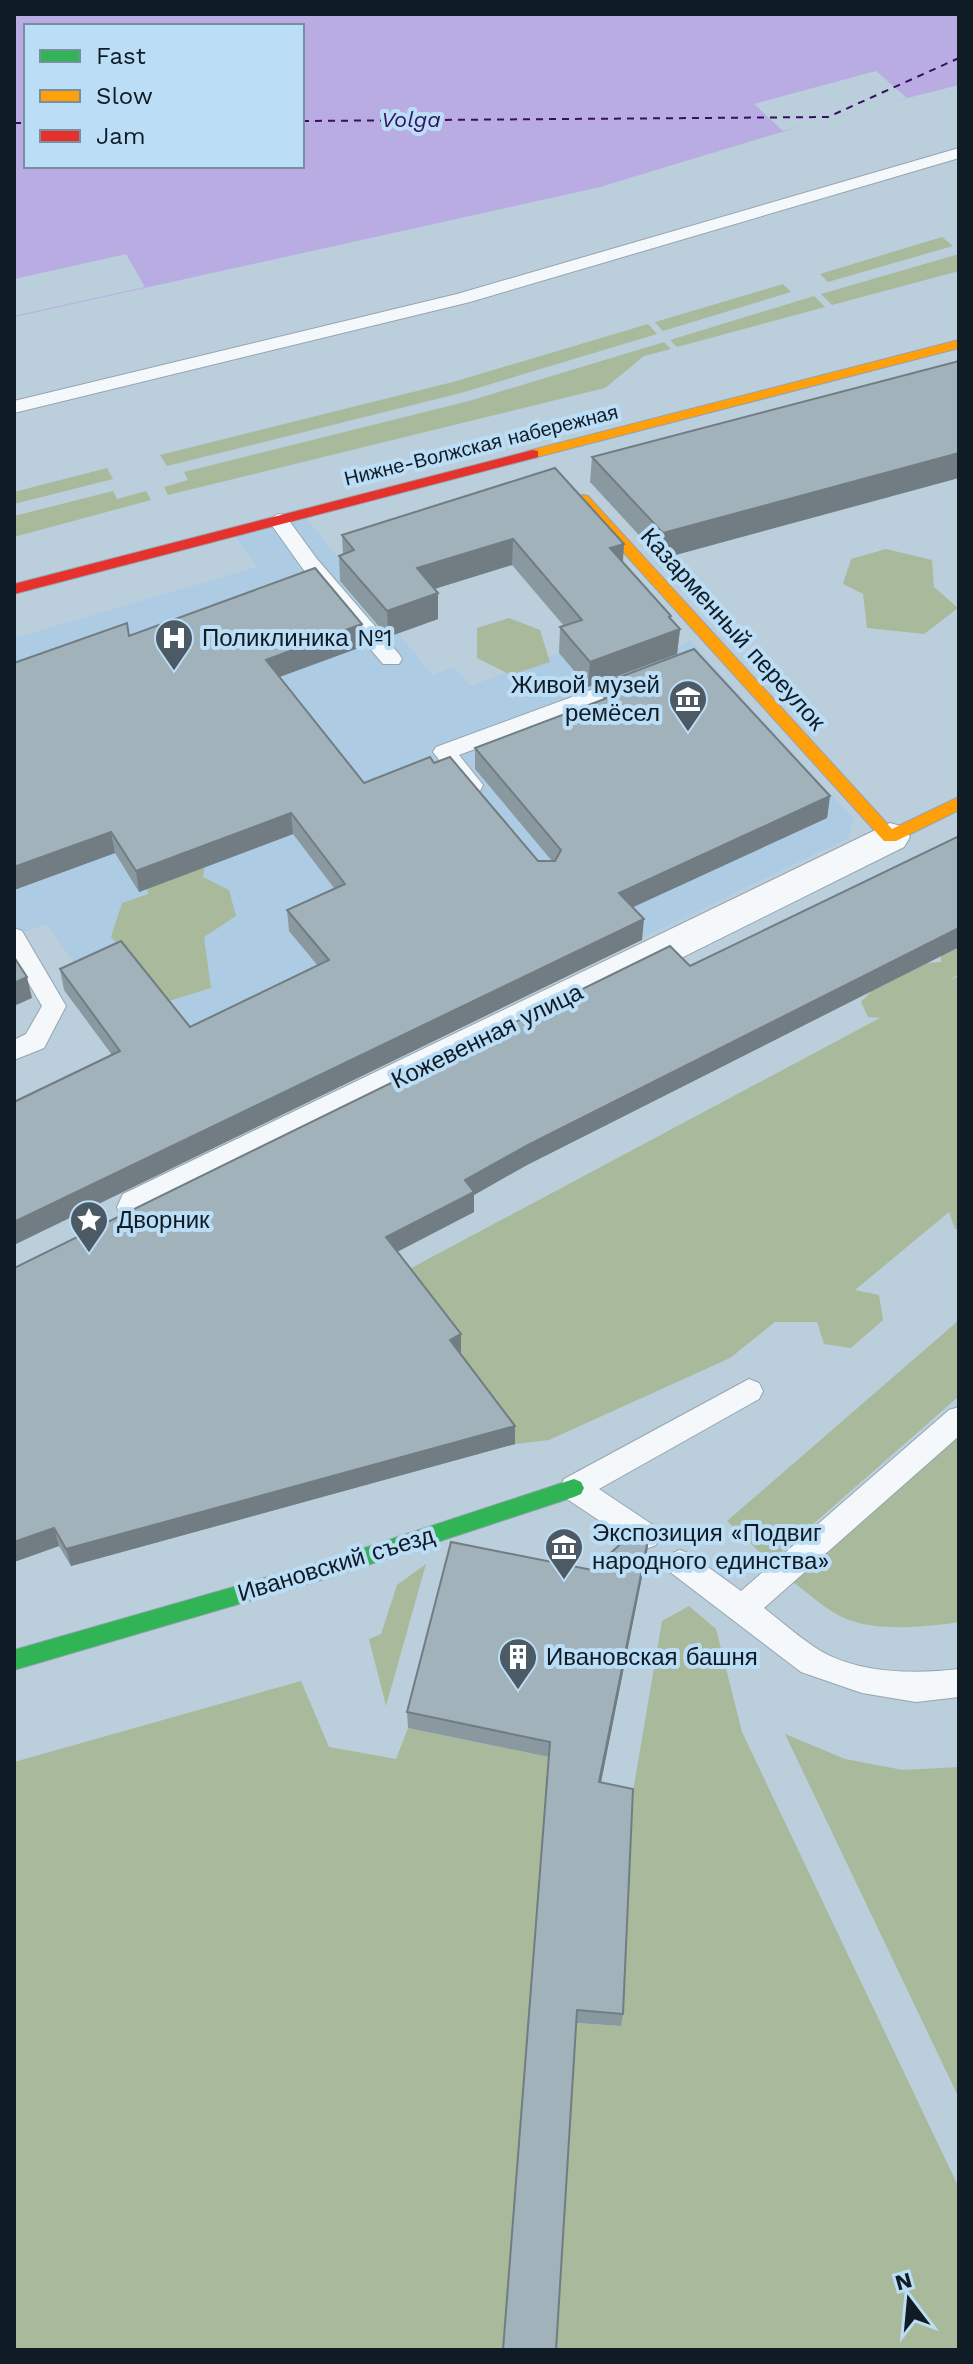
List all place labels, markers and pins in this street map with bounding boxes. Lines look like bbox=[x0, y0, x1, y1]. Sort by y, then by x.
hospital icon: Поликлиника №1 bbox=[153, 617, 195, 672]
place label: Поликлиника №1 bbox=[202, 624, 393, 652]
place label: Живой музей ремёсел bbox=[511, 671, 660, 727]
museum icon: Живой музей ремёсел bbox=[667, 678, 709, 733]
place icon: Дворник bbox=[68, 1199, 110, 1254]
place label: Дворник bbox=[117, 1206, 210, 1234]
place label: Экспозиция «Подвиг народного единства» bbox=[592, 1519, 829, 1575]
museum icon: Экспозиция «Подвиг народного единства» bbox=[543, 1526, 585, 1581]
building icon: Ивановская башня bbox=[497, 1636, 539, 1691]
place label: Ивановская башня bbox=[546, 1643, 758, 1671]

